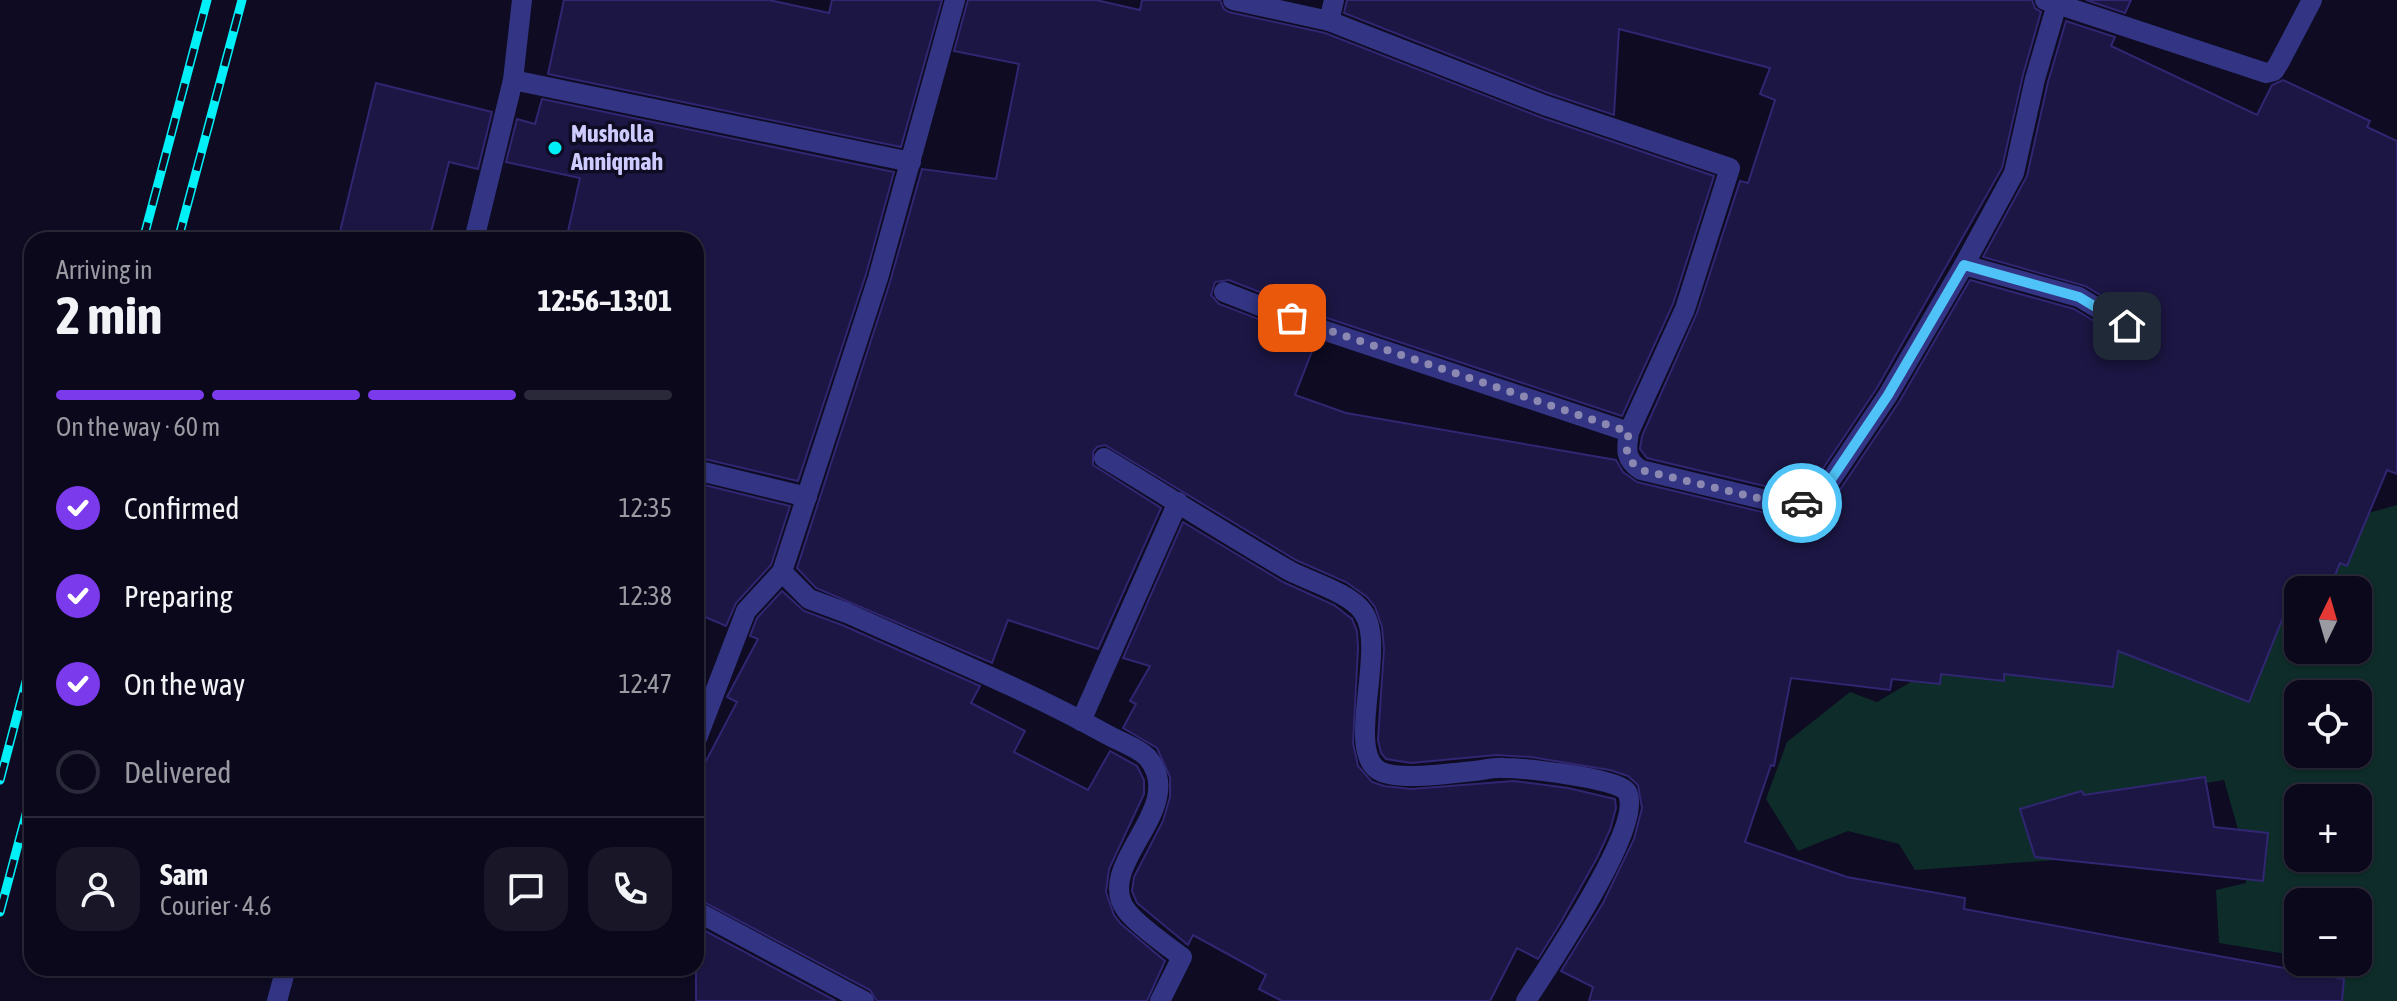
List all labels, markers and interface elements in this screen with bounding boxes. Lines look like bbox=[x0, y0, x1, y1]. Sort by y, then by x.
place label: Musholla Anniqmah bbox=[570, 120, 663, 175]
marker: Musholla Anniqmah bbox=[546, 139, 564, 157]
text: Arriving in bbox=[56, 255, 153, 285]
text: 12:56–13:01 bbox=[537, 283, 672, 317]
pin bbox=[1258, 284, 1326, 352]
text: 2 min bbox=[56, 285, 162, 345]
pin bbox=[2093, 292, 2161, 360]
icon: bag bbox=[1270, 296, 1314, 340]
icon: home bbox=[2105, 304, 2149, 348]
text: On the way · 60 m bbox=[56, 412, 220, 442]
courier bbox=[1762, 463, 1842, 543]
icon: car bbox=[1780, 481, 1824, 525]
icon: check bbox=[56, 486, 100, 530]
text: Confirmed bbox=[124, 491, 239, 525]
text: 12:35 bbox=[618, 493, 672, 523]
icon: check bbox=[56, 574, 100, 618]
north arrow bbox=[2284, 576, 2372, 664]
map controls bbox=[2284, 576, 2372, 976]
text: Preparing bbox=[124, 579, 233, 613]
text: 12:38 bbox=[618, 581, 672, 611]
icon: check bbox=[56, 662, 100, 706]
text: On the way bbox=[124, 667, 245, 701]
text: 12:47 bbox=[618, 669, 672, 699]
button: locate bbox=[2284, 680, 2372, 768]
text: Delivered bbox=[124, 755, 232, 789]
button: + bbox=[2284, 784, 2372, 872]
button: person bbox=[56, 847, 140, 931]
button: chat bbox=[484, 847, 568, 931]
button: phone bbox=[588, 847, 672, 931]
text: Sam bbox=[160, 857, 208, 891]
button: − bbox=[2284, 888, 2372, 976]
text: Courier · 4.6 bbox=[160, 891, 271, 921]

